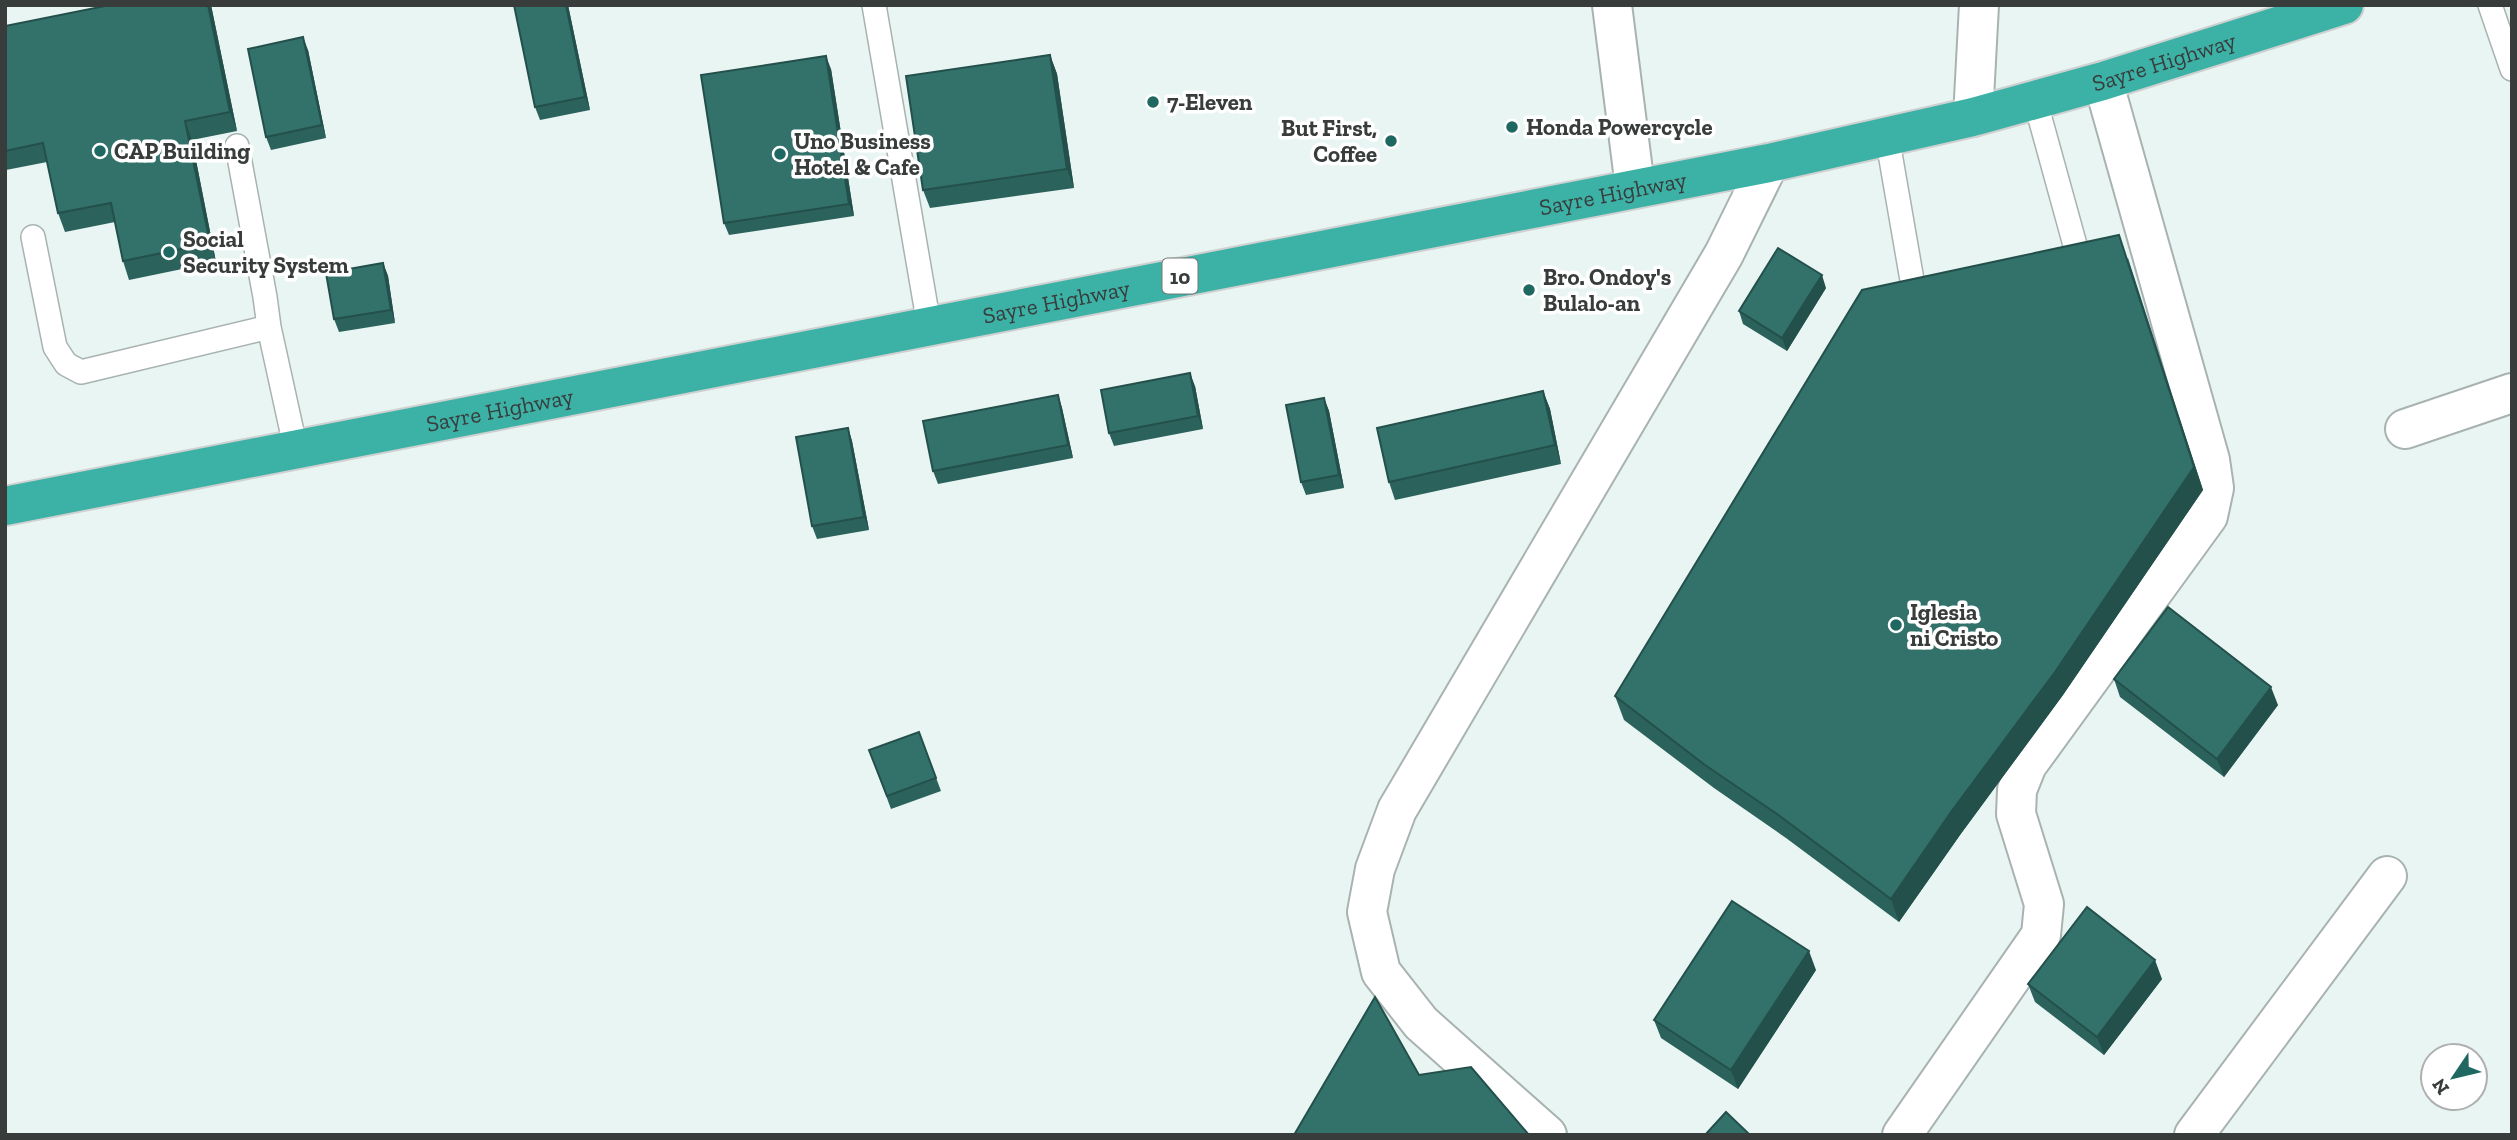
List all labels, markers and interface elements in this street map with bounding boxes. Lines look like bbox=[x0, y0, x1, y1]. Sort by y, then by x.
street label: Sayre Highway bbox=[2089, 26, 2240, 97]
place label: 7-Eleven bbox=[1167, 88, 1253, 116]
marker: 7-Eleven bbox=[1145, 94, 1161, 110]
place label: Honda Powercycle bbox=[1526, 113, 1713, 141]
place label: But First, Coffee bbox=[1281, 114, 1377, 168]
marker: Honda Powercycle bbox=[1504, 119, 1520, 135]
place label: Uno Business Hotel & Cafe bbox=[794, 127, 931, 181]
marker: But First, Coffee bbox=[1383, 133, 1399, 149]
place label: CAP Building bbox=[114, 137, 250, 165]
marker: CAP Building bbox=[92, 143, 108, 159]
marker: Uno Business Hotel & Cafe bbox=[772, 146, 788, 162]
street label: Sayre Highway bbox=[1537, 165, 1689, 221]
place label: Social Security System bbox=[183, 225, 349, 279]
marker: Social Security System bbox=[161, 244, 177, 260]
road number: 10 bbox=[1162, 258, 1198, 294]
place label: Bro. Ondoy's Bulalo-an bbox=[1543, 263, 1671, 317]
street label: Sayre Highway bbox=[980, 274, 1132, 330]
marker: Bro. Ondoy's Bulalo-an bbox=[1521, 282, 1537, 298]
street label: Sayre Highway bbox=[424, 382, 576, 438]
place label: Iglesia ni Cristo bbox=[1910, 598, 1998, 652]
marker: Iglesia ni Cristo bbox=[1888, 617, 1904, 633]
north arrow bbox=[2419, 1042, 2489, 1112]
text: N bbox=[2427, 1074, 2454, 1099]

